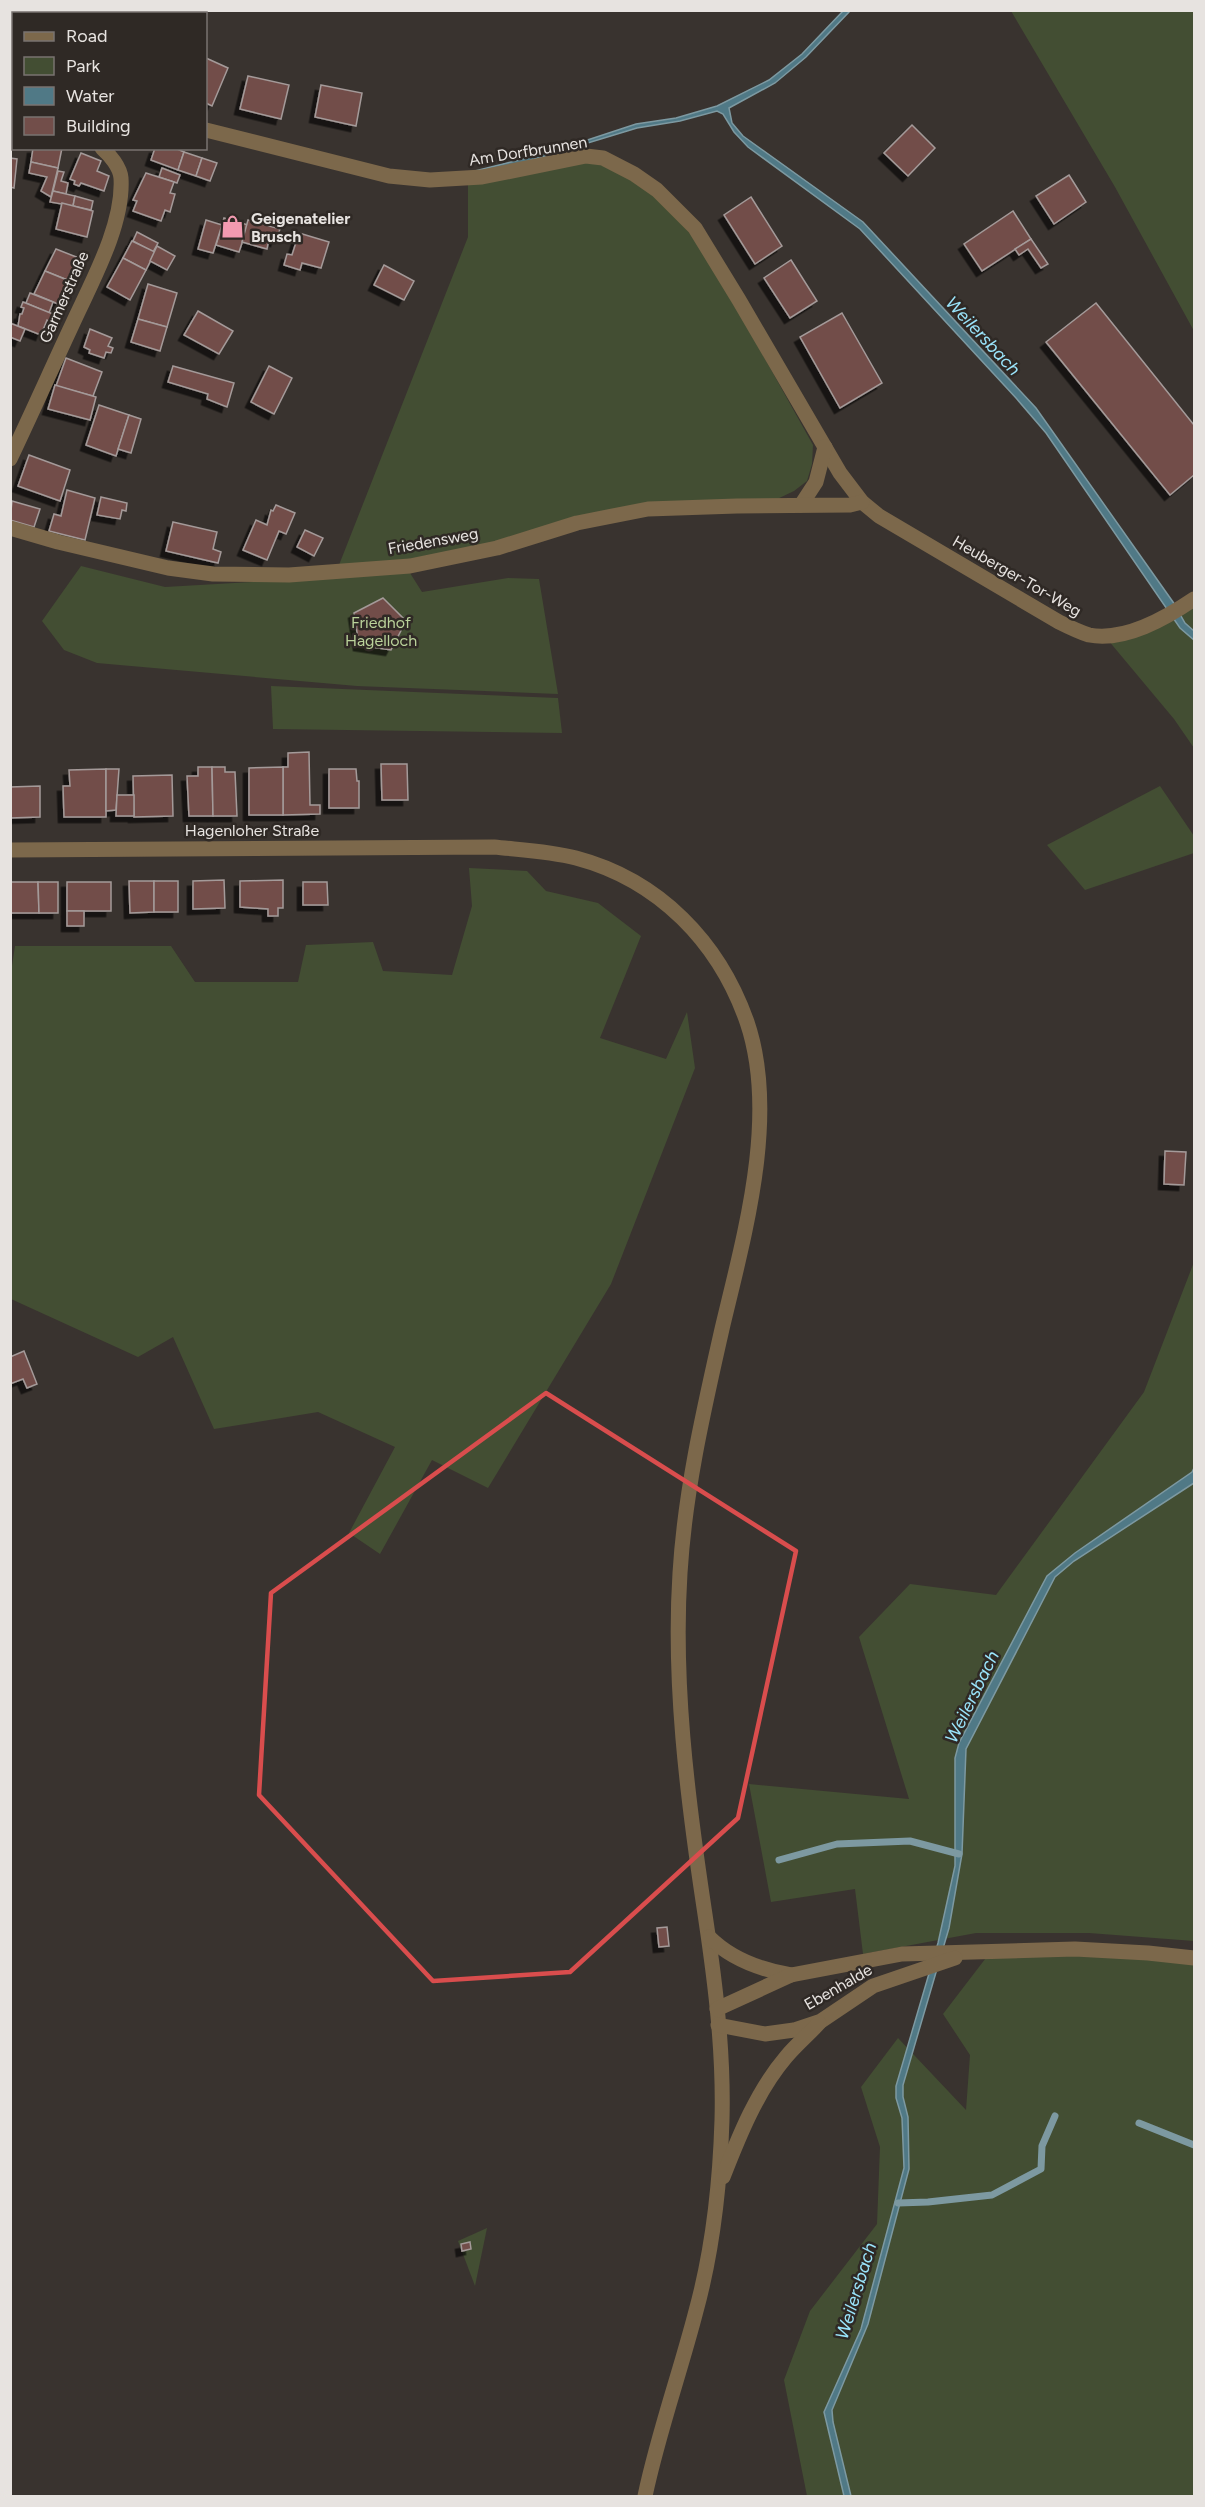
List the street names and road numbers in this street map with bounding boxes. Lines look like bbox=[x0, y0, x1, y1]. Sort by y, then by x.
street label: Am Dorfbrunnen bbox=[468, 132, 588, 170]
street label: Garmerstraße bbox=[35, 248, 93, 346]
street label: Friedensweg bbox=[386, 524, 480, 558]
street label: Heuberger-Tor-Weg bbox=[949, 531, 1085, 621]
street label: Hagenloher Straße bbox=[185, 821, 319, 840]
street label: Ebenhalde bbox=[801, 1960, 876, 2014]

